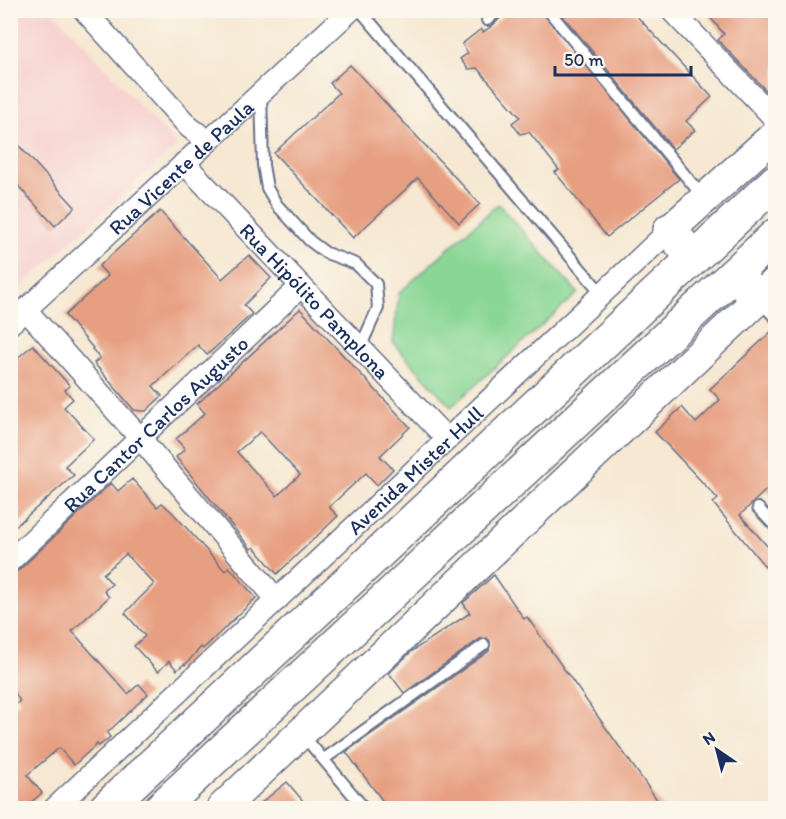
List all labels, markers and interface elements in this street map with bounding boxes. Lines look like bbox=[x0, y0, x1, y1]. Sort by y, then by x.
scale bar bbox=[555, 39, 692, 77]
text: 50 m bbox=[564, 49, 604, 71]
street label: Rua Vicente de Paula bbox=[103, 94, 258, 240]
street label: Rua Hipólito Pamplona bbox=[235, 217, 395, 384]
street label: Rua Cantor Carlos Augusto bbox=[58, 330, 253, 517]
street label: Avenida Mister Hull bbox=[342, 400, 488, 539]
north arrow bbox=[687, 720, 747, 780]
text: N bbox=[699, 727, 719, 749]

